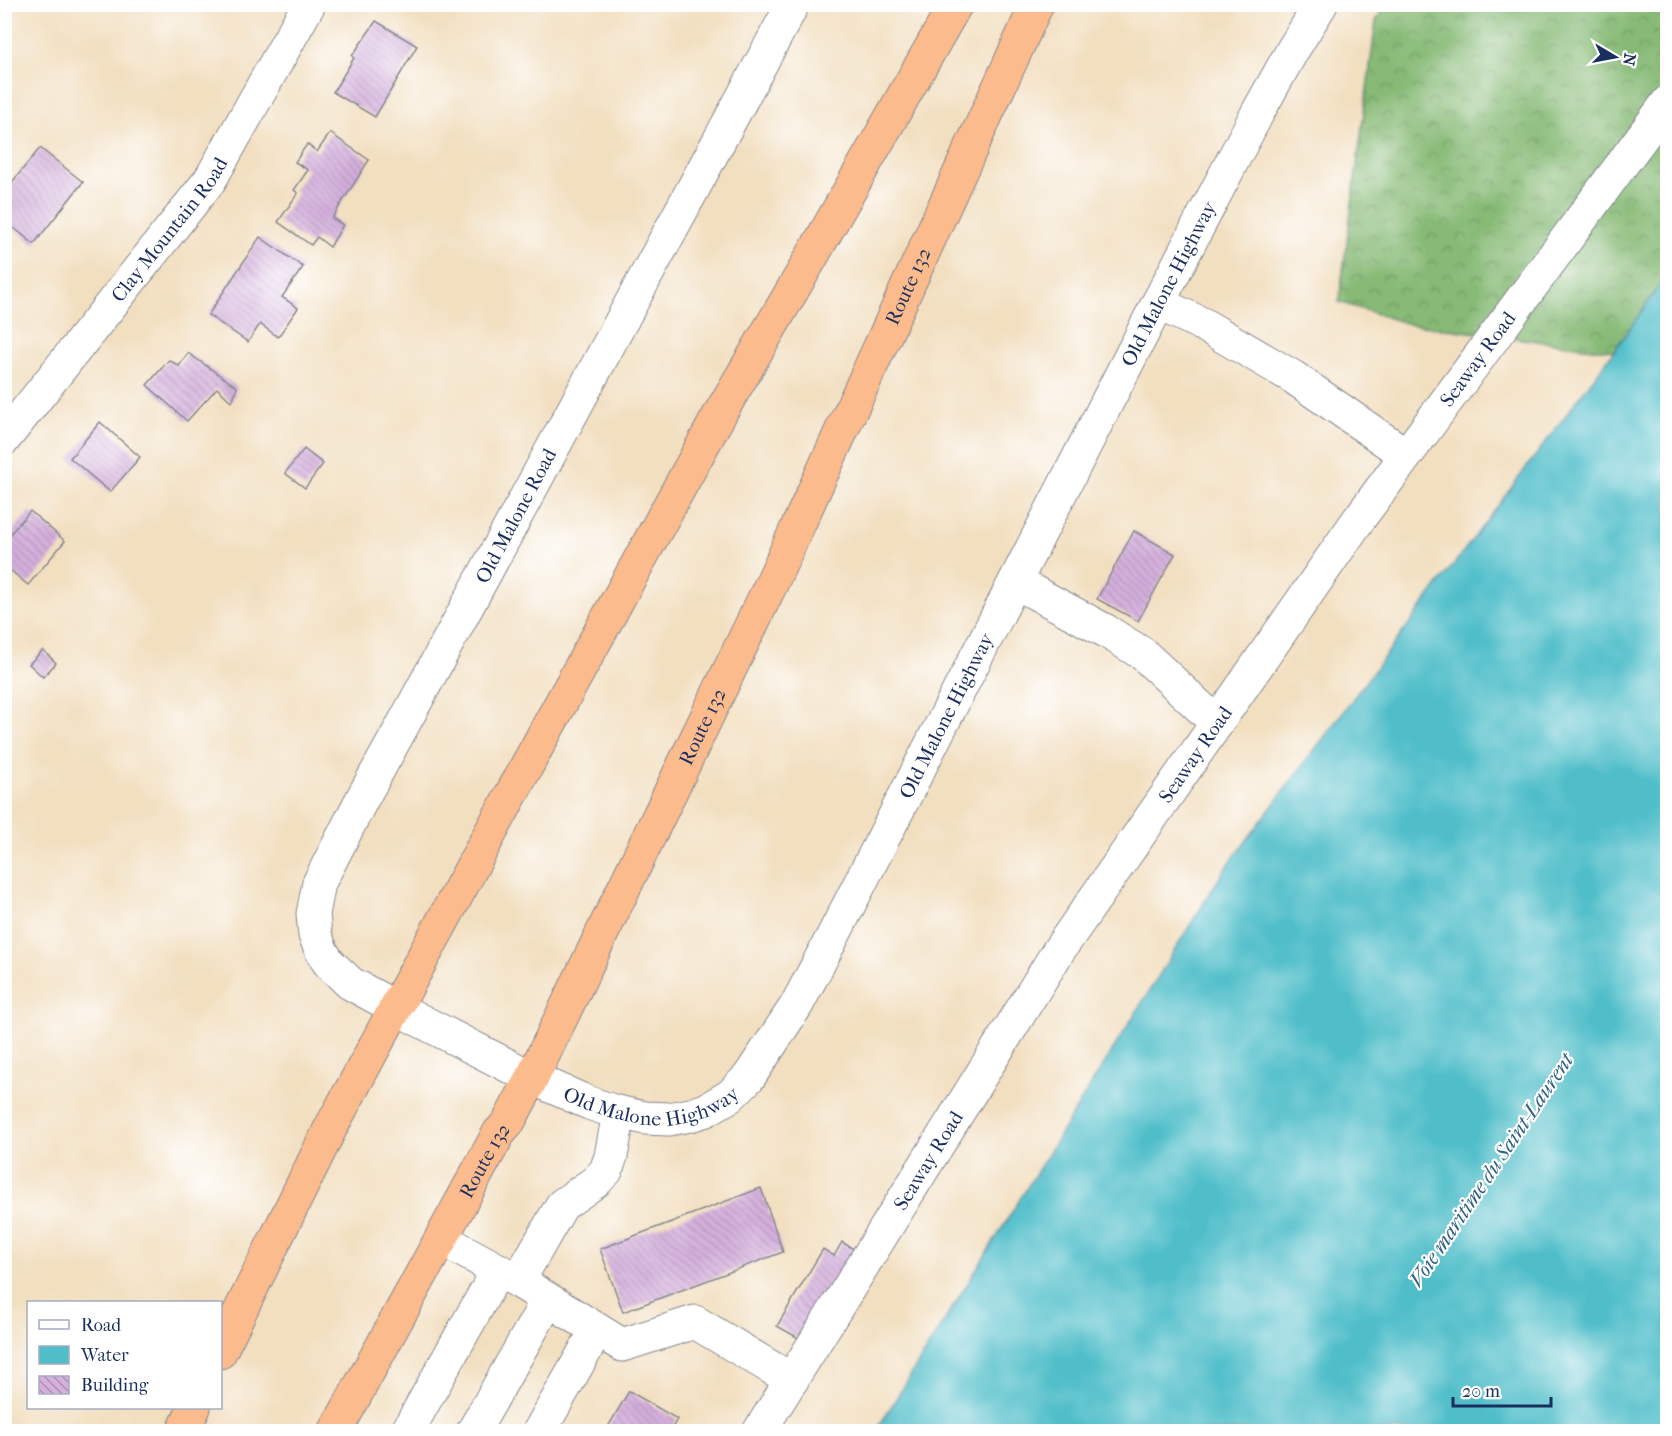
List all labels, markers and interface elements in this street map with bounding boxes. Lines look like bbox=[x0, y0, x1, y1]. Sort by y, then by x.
north arrow bbox=[1585, 27, 1645, 87]
text: N bbox=[1619, 52, 1640, 68]
street label: Clay Mountain Road bbox=[106, 152, 232, 306]
street label: Old Malone Highway bbox=[1116, 196, 1221, 370]
street label: Route 132 bbox=[880, 244, 935, 328]
street label: Seaway Road bbox=[1435, 306, 1521, 411]
street label: Old Malone Road bbox=[471, 444, 562, 587]
street label: Old Malone Highway bbox=[894, 628, 999, 802]
street label: Route 132 bbox=[674, 684, 730, 769]
street label: Seaway Road bbox=[1154, 701, 1237, 807]
water label: Voie maritime du Saint-Laurent bbox=[1404, 1047, 1579, 1291]
street label: Old Malone Highway bbox=[558, 1071, 742, 1101]
text: Old Malone Highway bbox=[560, 1081, 745, 1131]
street label: Seaway Road bbox=[889, 1106, 968, 1214]
street label: Route 132 bbox=[454, 1118, 514, 1202]
legend bbox=[27, 1301, 222, 1409]
text: Road bbox=[81, 1315, 121, 1336]
text: Water bbox=[80, 1345, 129, 1366]
scale bar bbox=[1453, 1370, 1550, 1408]
text: Building bbox=[81, 1375, 149, 1396]
text: 20 m bbox=[1462, 1381, 1500, 1402]

